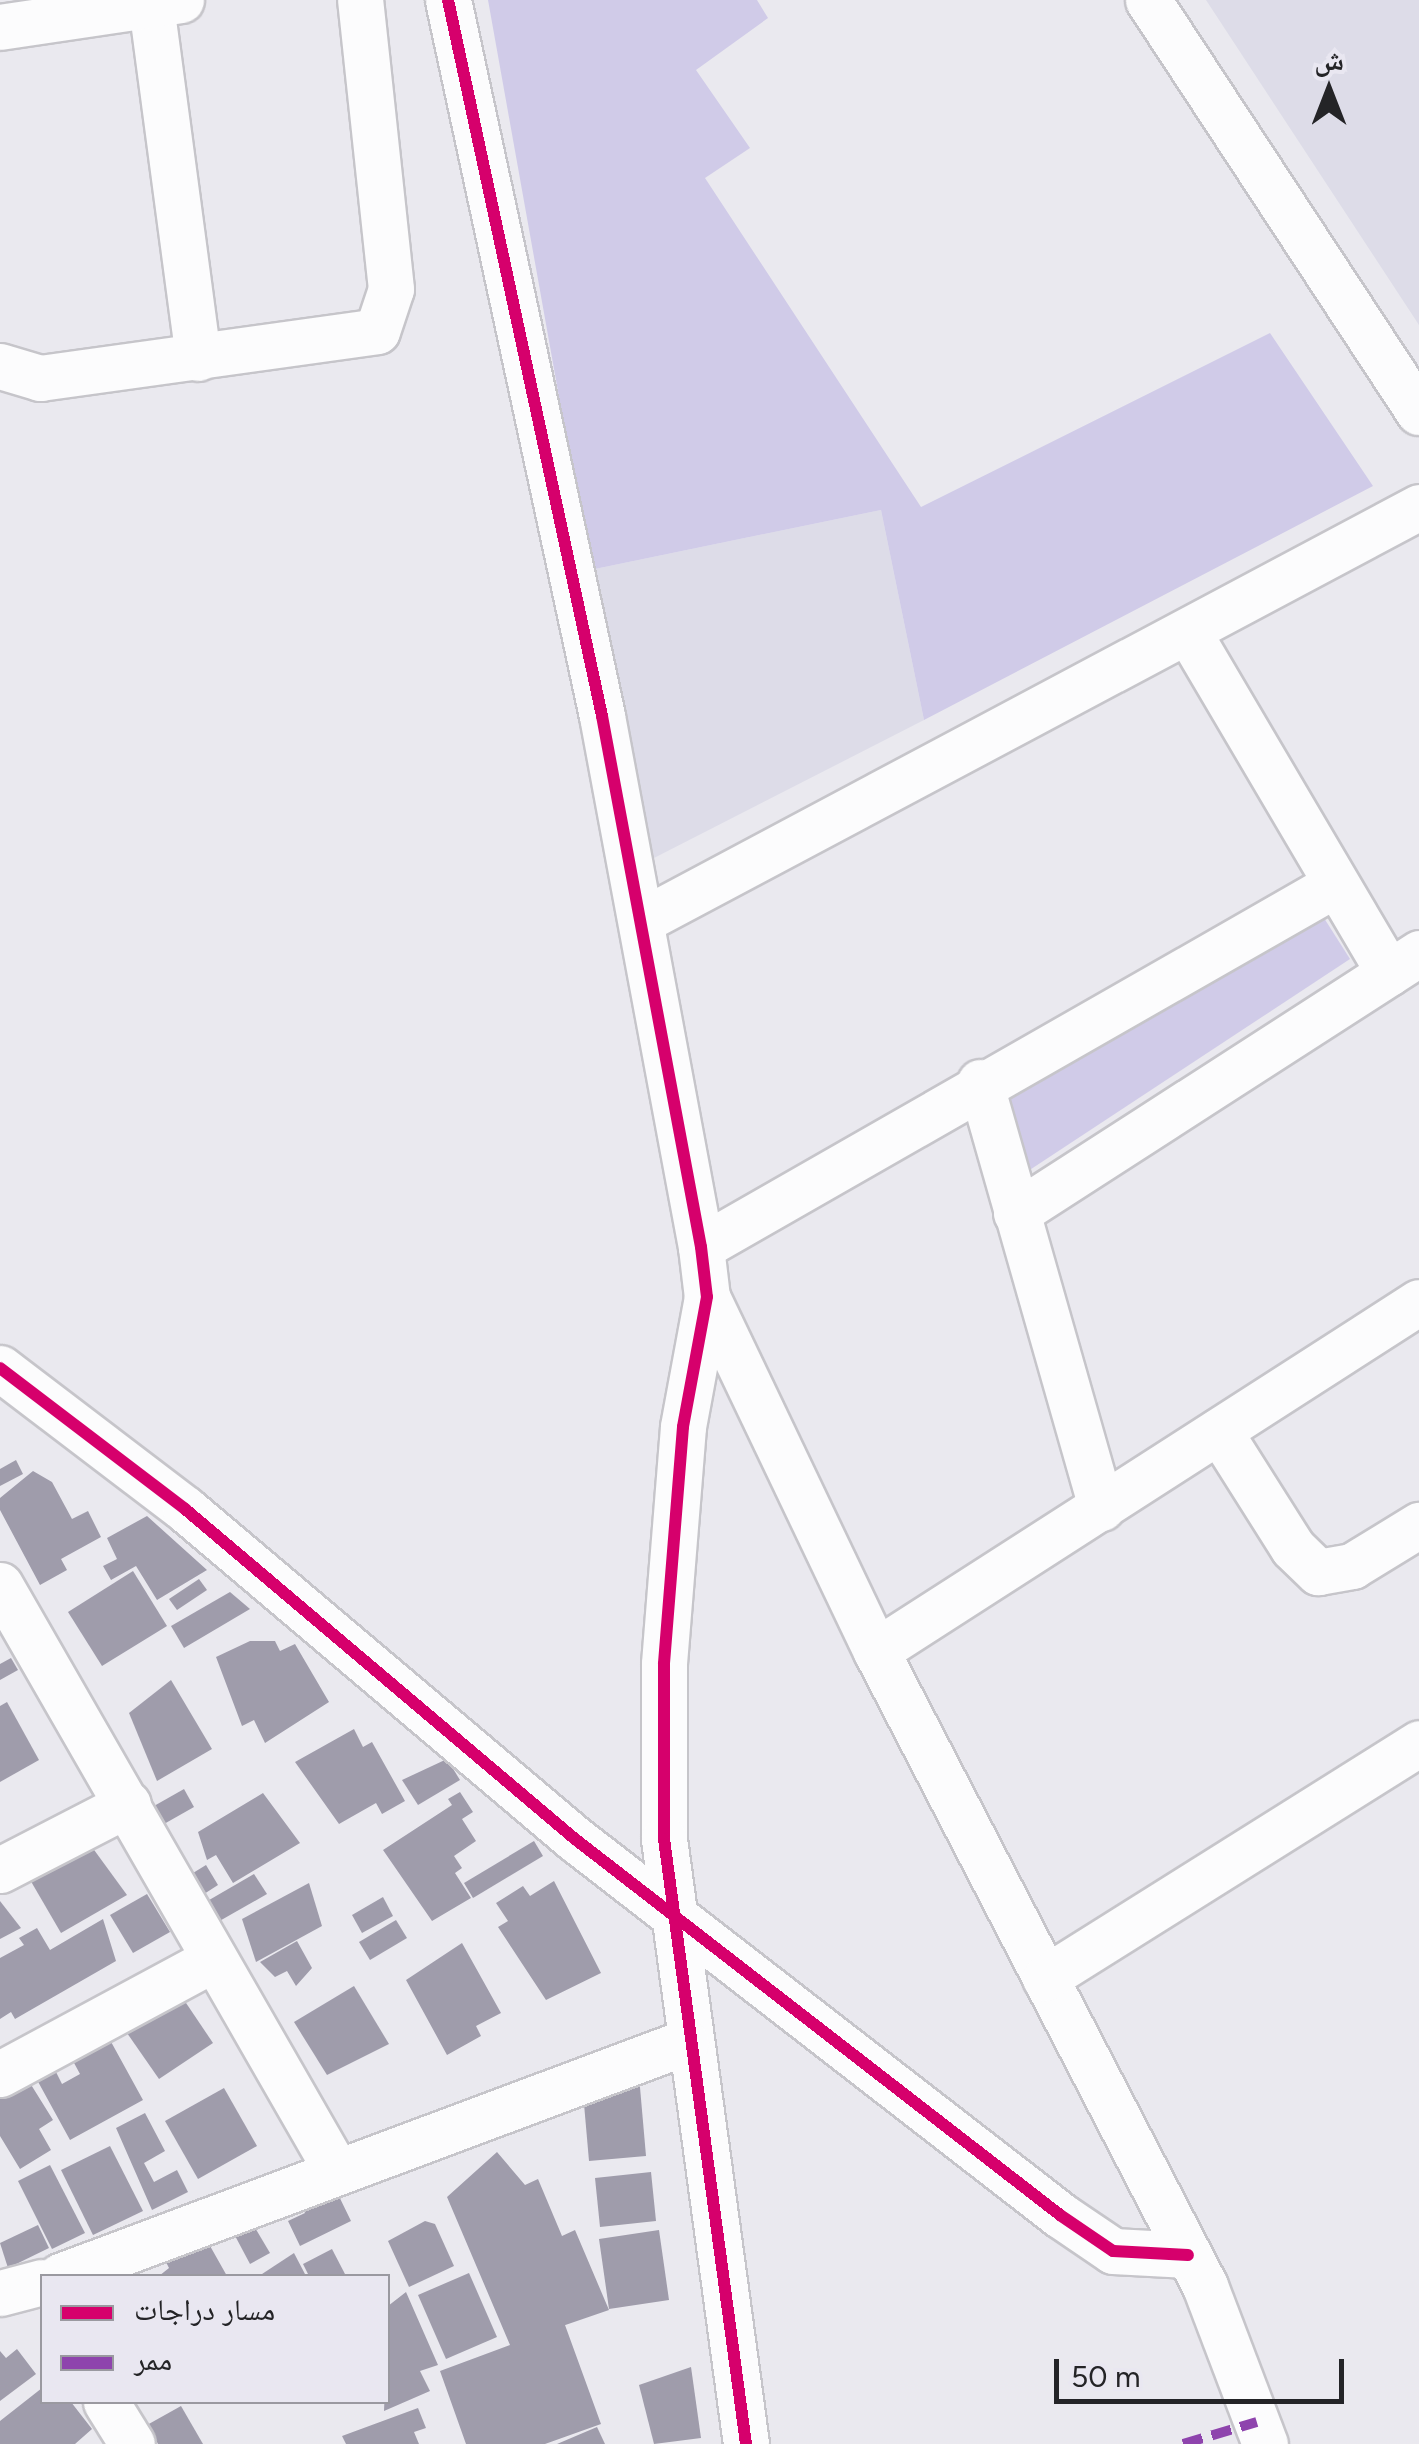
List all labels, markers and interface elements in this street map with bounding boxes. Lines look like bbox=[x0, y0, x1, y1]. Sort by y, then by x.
north arrow bbox=[1279, 40, 1379, 140]
text: ش bbox=[1314, 43, 1344, 77]
legend bbox=[40, 2274, 390, 2404]
text: مسار دراجات bbox=[134, 2291, 275, 2328]
scale bar bbox=[1059, 2339, 1349, 2401]
text: ممر bbox=[134, 2341, 172, 2378]
text: 50 m bbox=[1071, 2358, 1140, 2395]

